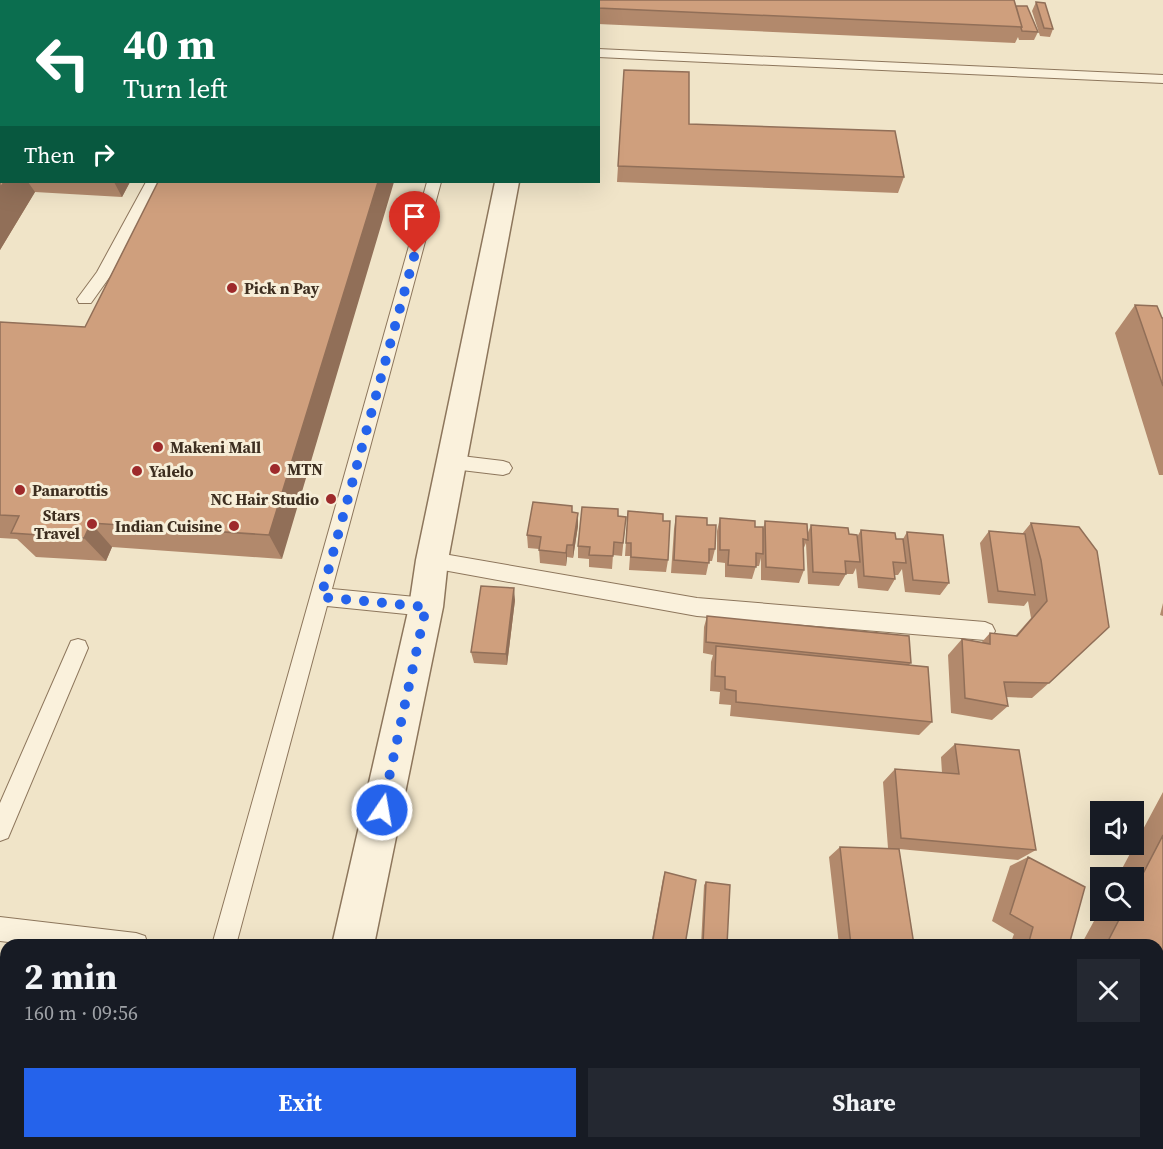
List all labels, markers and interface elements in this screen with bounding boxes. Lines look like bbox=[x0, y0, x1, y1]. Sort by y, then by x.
text: 40 m bbox=[123, 15, 216, 73]
icon: left bbox=[24, 24, 102, 102]
text: Turn left bbox=[123, 70, 227, 107]
icon: right bbox=[87, 138, 120, 171]
text: Then bbox=[24, 140, 75, 170]
pin bbox=[389, 191, 440, 253]
icon: arrive bbox=[398, 200, 431, 233]
place label: Pick n Pay bbox=[244, 277, 320, 299]
marker: Pick n Pay bbox=[225, 281, 239, 295]
place label: Makeni Mall bbox=[170, 436, 261, 458]
marker: Makeni Mall bbox=[151, 440, 165, 454]
place label: MTN bbox=[287, 458, 323, 480]
place label: Yalelo bbox=[149, 460, 194, 482]
marker: MTN bbox=[268, 462, 282, 476]
marker: Yalelo bbox=[130, 464, 144, 478]
place label: Panarottis bbox=[32, 479, 108, 501]
marker: Panarottis bbox=[13, 483, 27, 497]
place label: NC Hair Studio bbox=[211, 488, 319, 510]
marker: NC Hair Studio bbox=[324, 492, 338, 506]
place label: Stars Travel bbox=[34, 504, 80, 544]
place label: Indian Cuisine bbox=[115, 515, 222, 537]
marker: Stars Travel bbox=[85, 517, 99, 531]
marker: Indian Cuisine bbox=[227, 519, 241, 533]
position arrow bbox=[350, 778, 414, 842]
map controls bbox=[1090, 801, 1144, 921]
button: sound bbox=[1090, 801, 1144, 855]
button: search bbox=[1090, 867, 1144, 921]
text: 2 min bbox=[24, 952, 117, 1001]
button: close bbox=[1077, 959, 1140, 1022]
text: 160 m · 09:56 bbox=[24, 999, 138, 1027]
button: Exit bbox=[24, 1068, 576, 1137]
button: Share bbox=[588, 1068, 1140, 1137]

